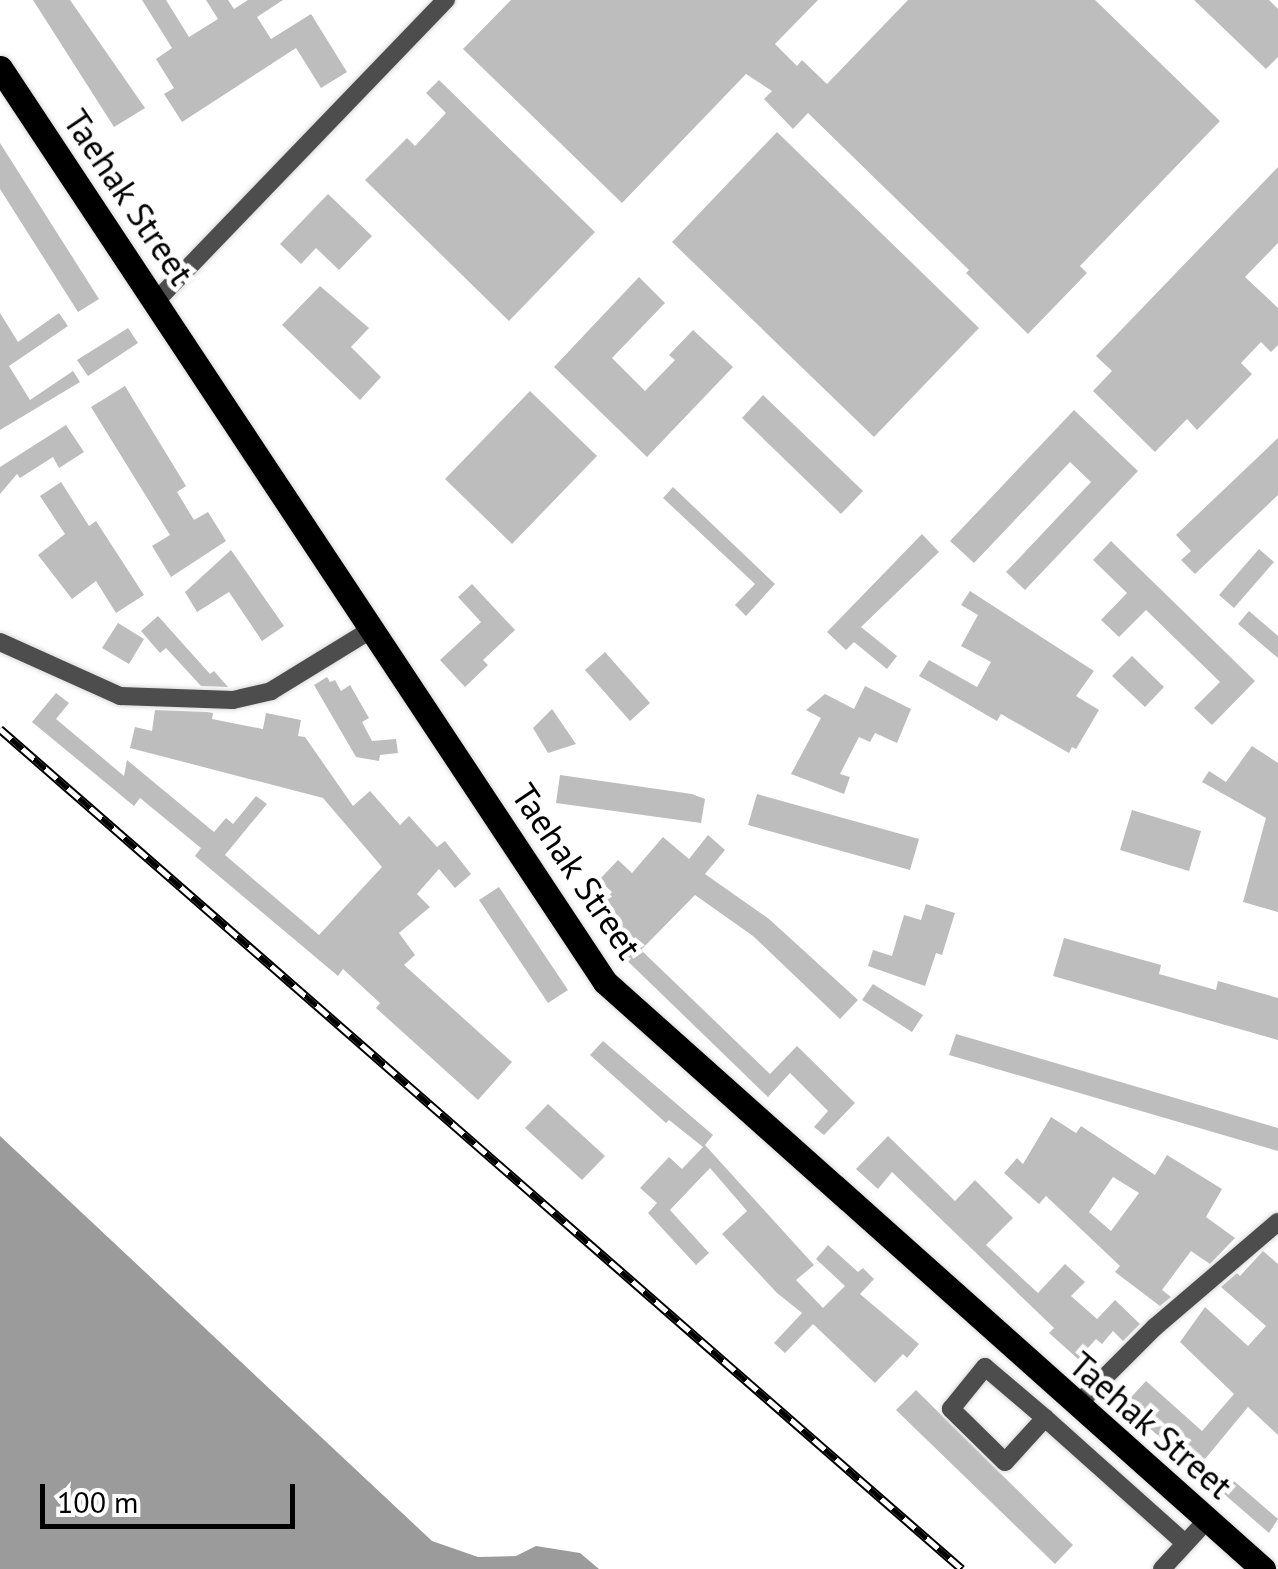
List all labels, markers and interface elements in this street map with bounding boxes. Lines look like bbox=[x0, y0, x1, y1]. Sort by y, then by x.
street label: Taehak Street bbox=[55, 101, 203, 293]
street label: Taehak Street bbox=[503, 775, 651, 967]
street label: Taehak Street bbox=[1061, 1343, 1241, 1507]
scale bar bbox=[45, 1464, 300, 1526]
text: 100 m bbox=[57, 1482, 138, 1521]

